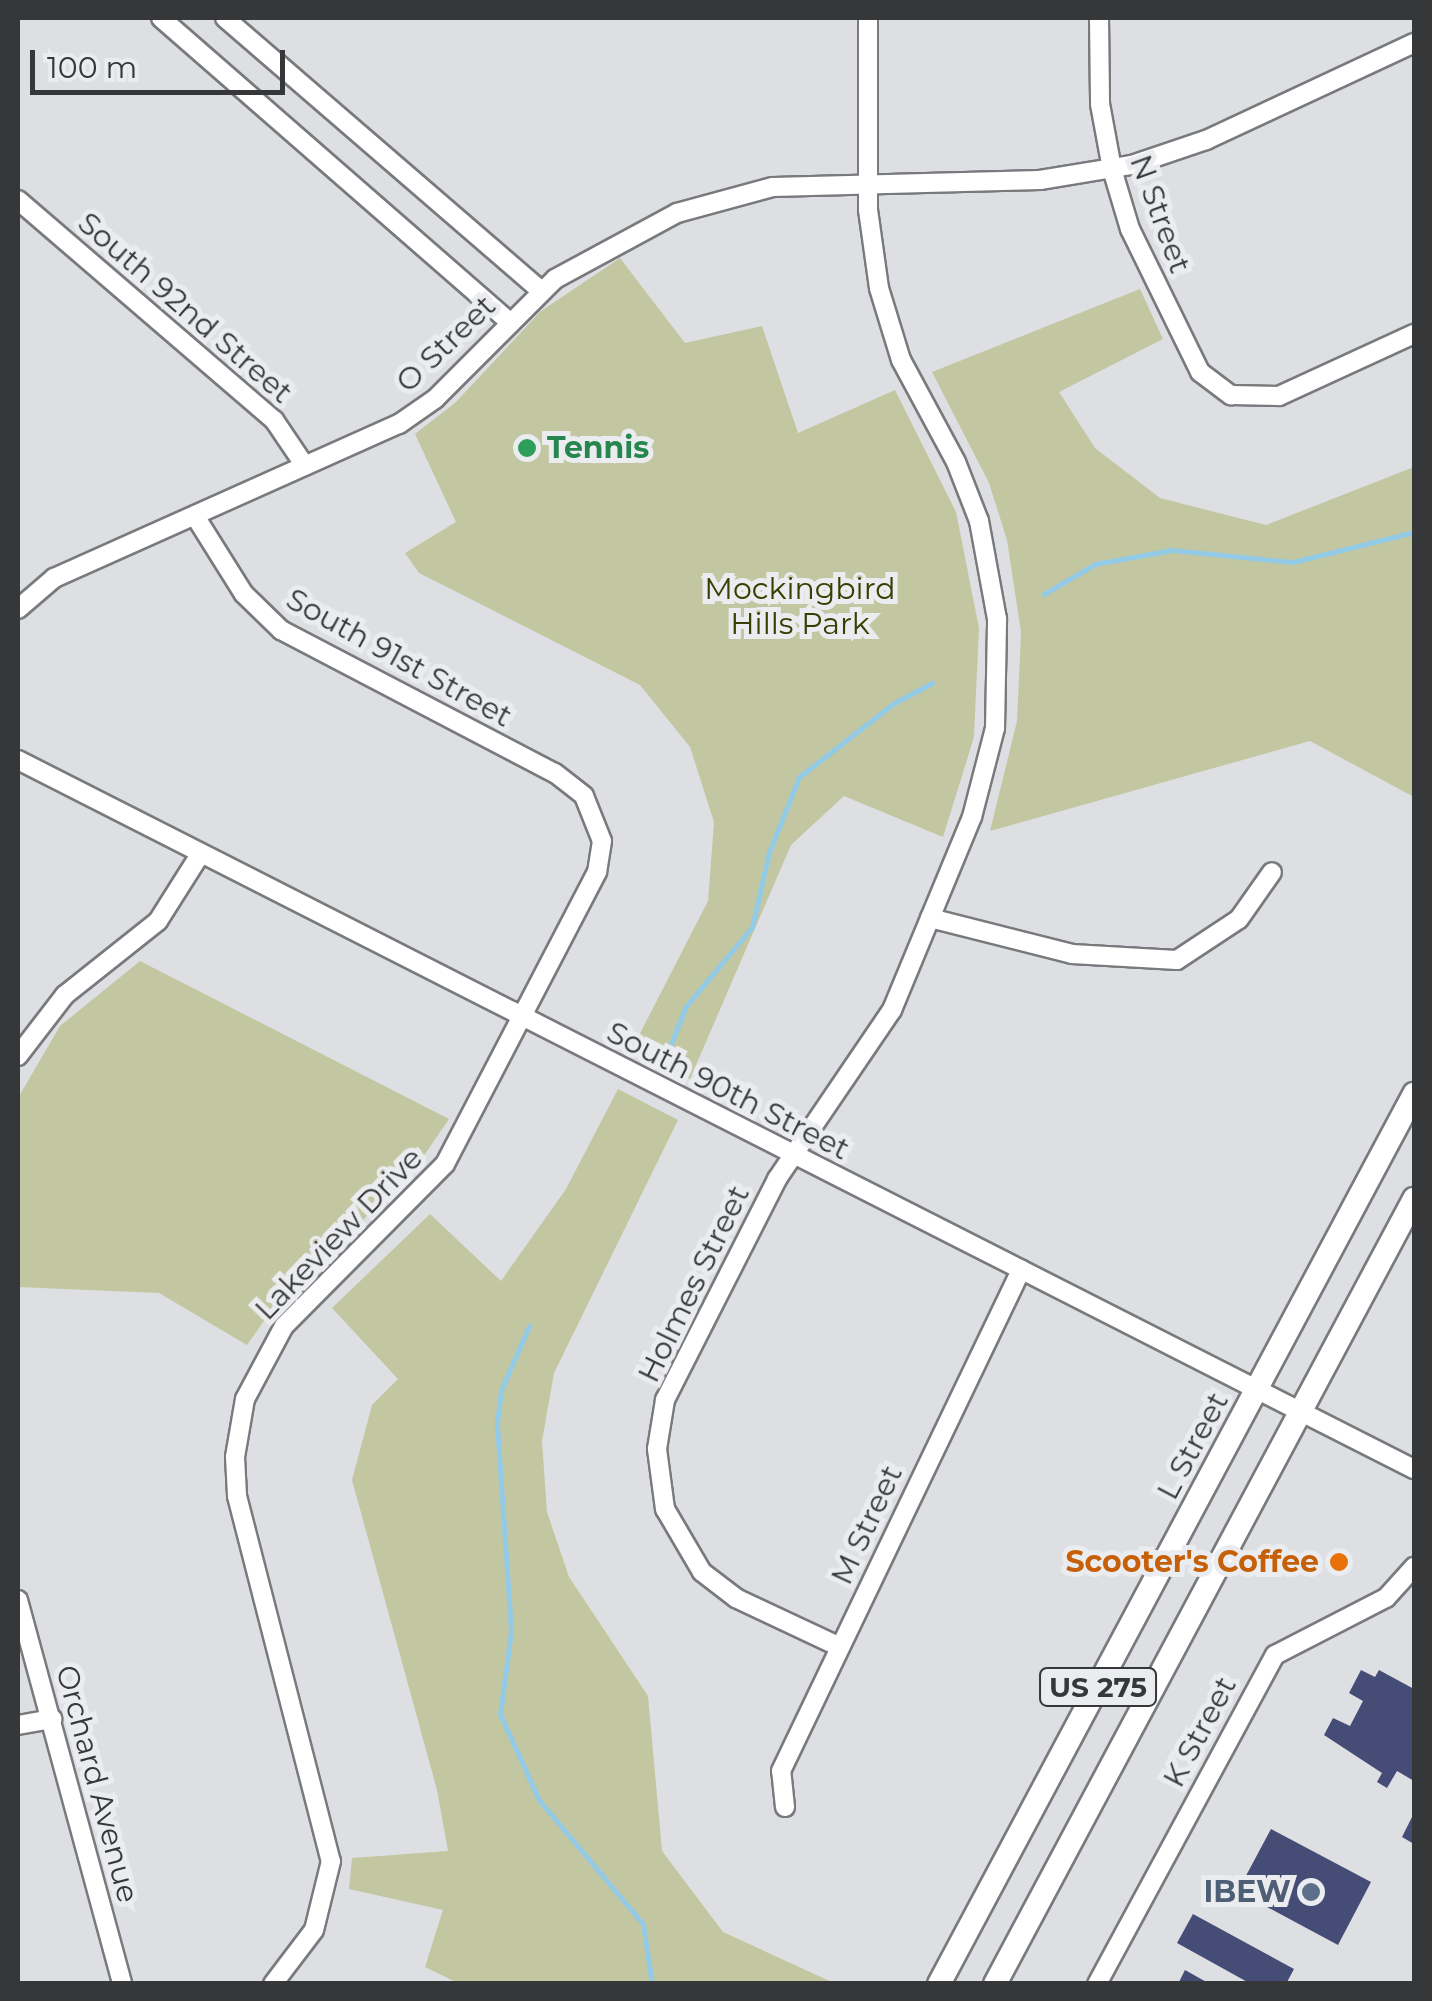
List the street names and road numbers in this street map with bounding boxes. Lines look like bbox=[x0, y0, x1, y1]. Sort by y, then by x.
street label: N Street bbox=[1122, 150, 1198, 278]
street label: South 92nd Street bbox=[70, 205, 300, 411]
street label: O Street bbox=[389, 288, 503, 400]
street label: South 91st Street bbox=[280, 581, 518, 735]
street label: South 90th Street bbox=[601, 1014, 855, 1168]
street label: Lakeview Drive bbox=[248, 1140, 430, 1328]
street label: Holmes Street bbox=[631, 1180, 757, 1388]
street label: L Street bbox=[1150, 1386, 1236, 1506]
street label: M Street bbox=[824, 1460, 910, 1590]
street label: Orchard Avenue bbox=[48, 1661, 146, 1907]
road number: US 275 bbox=[1038, 1664, 1158, 1710]
street label: K Street bbox=[1156, 1671, 1244, 1793]

